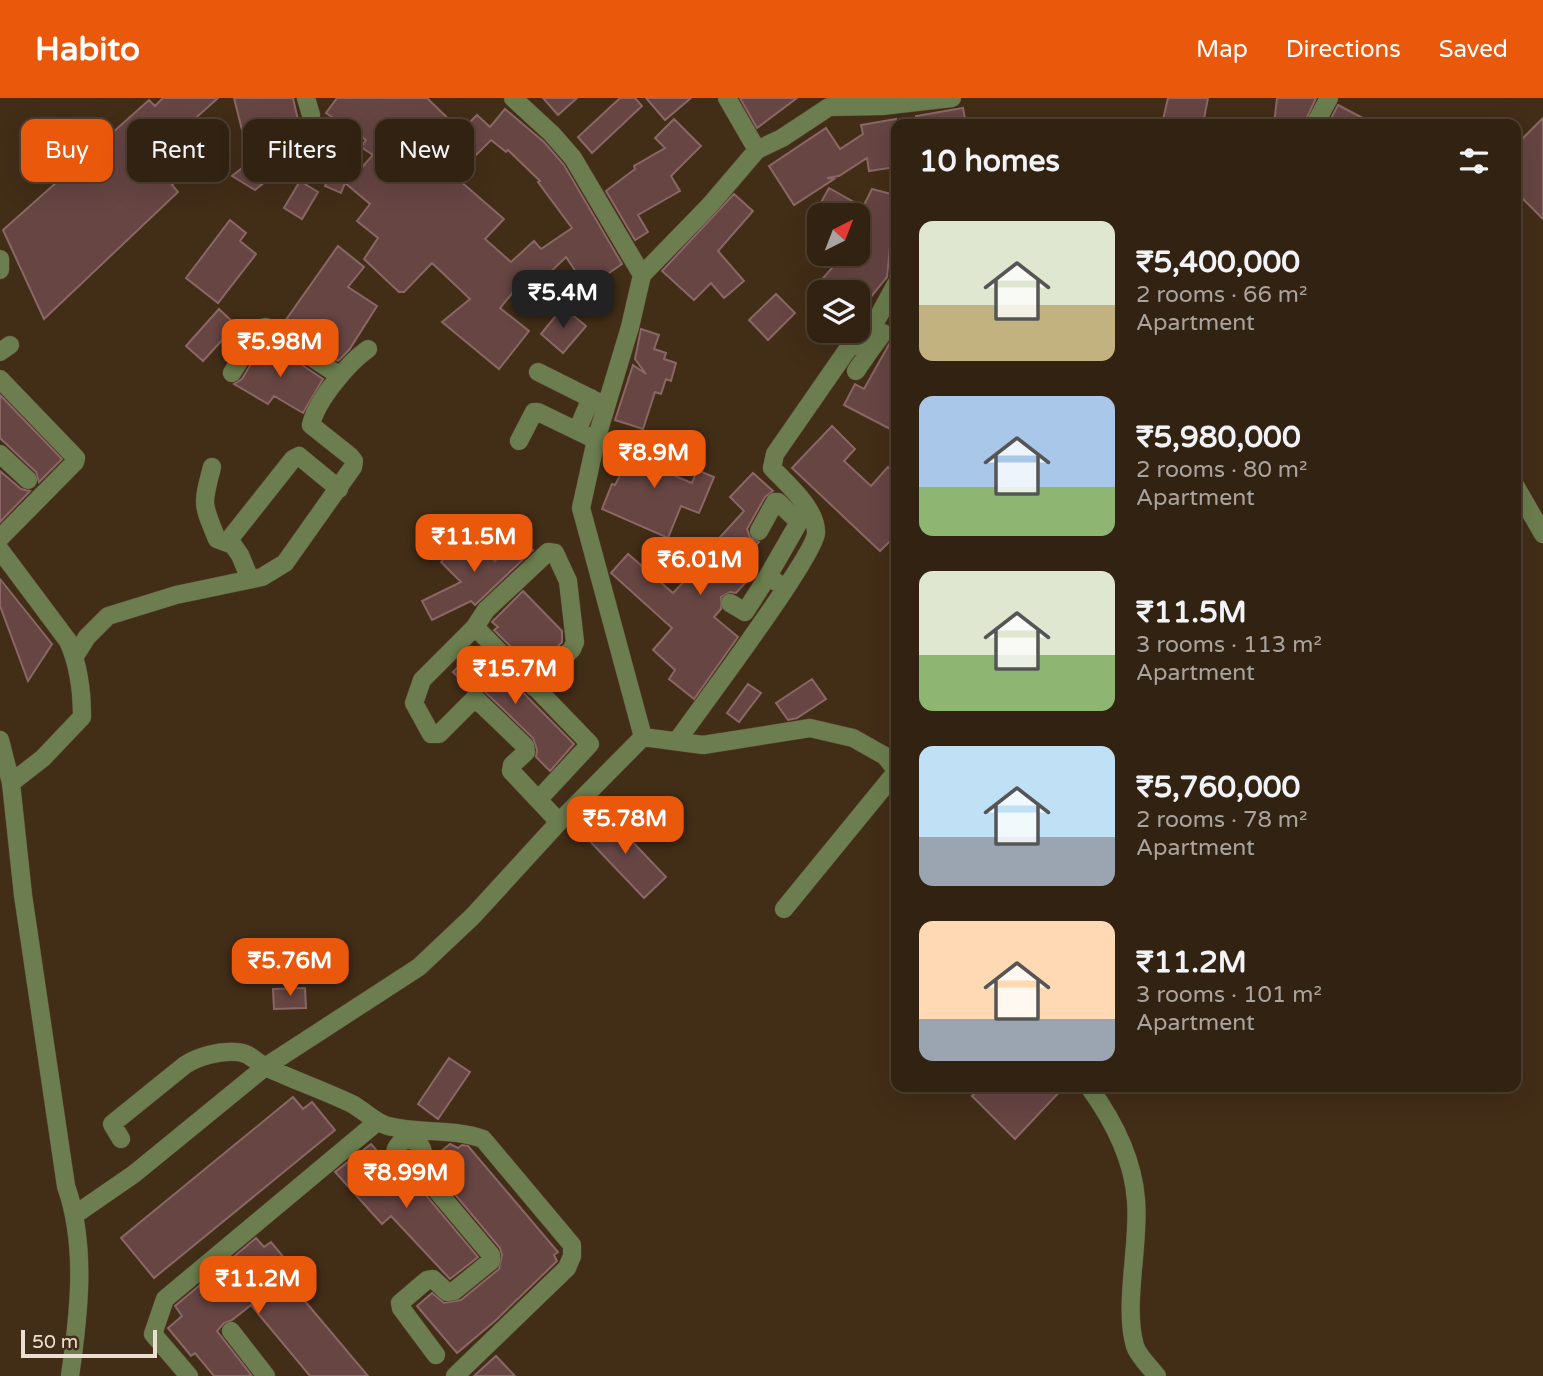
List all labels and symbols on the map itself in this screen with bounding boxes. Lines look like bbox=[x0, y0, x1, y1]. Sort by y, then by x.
north arrow bbox=[807, 203, 870, 266]
pin: ₹5.4M bbox=[514, 271, 612, 330]
pin: ₹5.98M bbox=[223, 320, 337, 379]
pin: ₹8.9M bbox=[605, 430, 703, 490]
pin: ₹11.5M bbox=[417, 514, 531, 574]
pin: ₹6.01M bbox=[643, 538, 757, 597]
pin: ₹15.7M bbox=[458, 646, 572, 706]
pin: ₹5.78M bbox=[568, 796, 682, 856]
pin: ₹5.76M bbox=[233, 939, 347, 998]
pin: ₹8.99M bbox=[349, 1150, 463, 1210]
pin: ₹11.2M bbox=[201, 1256, 315, 1316]
scale bar bbox=[21, 1327, 158, 1359]

